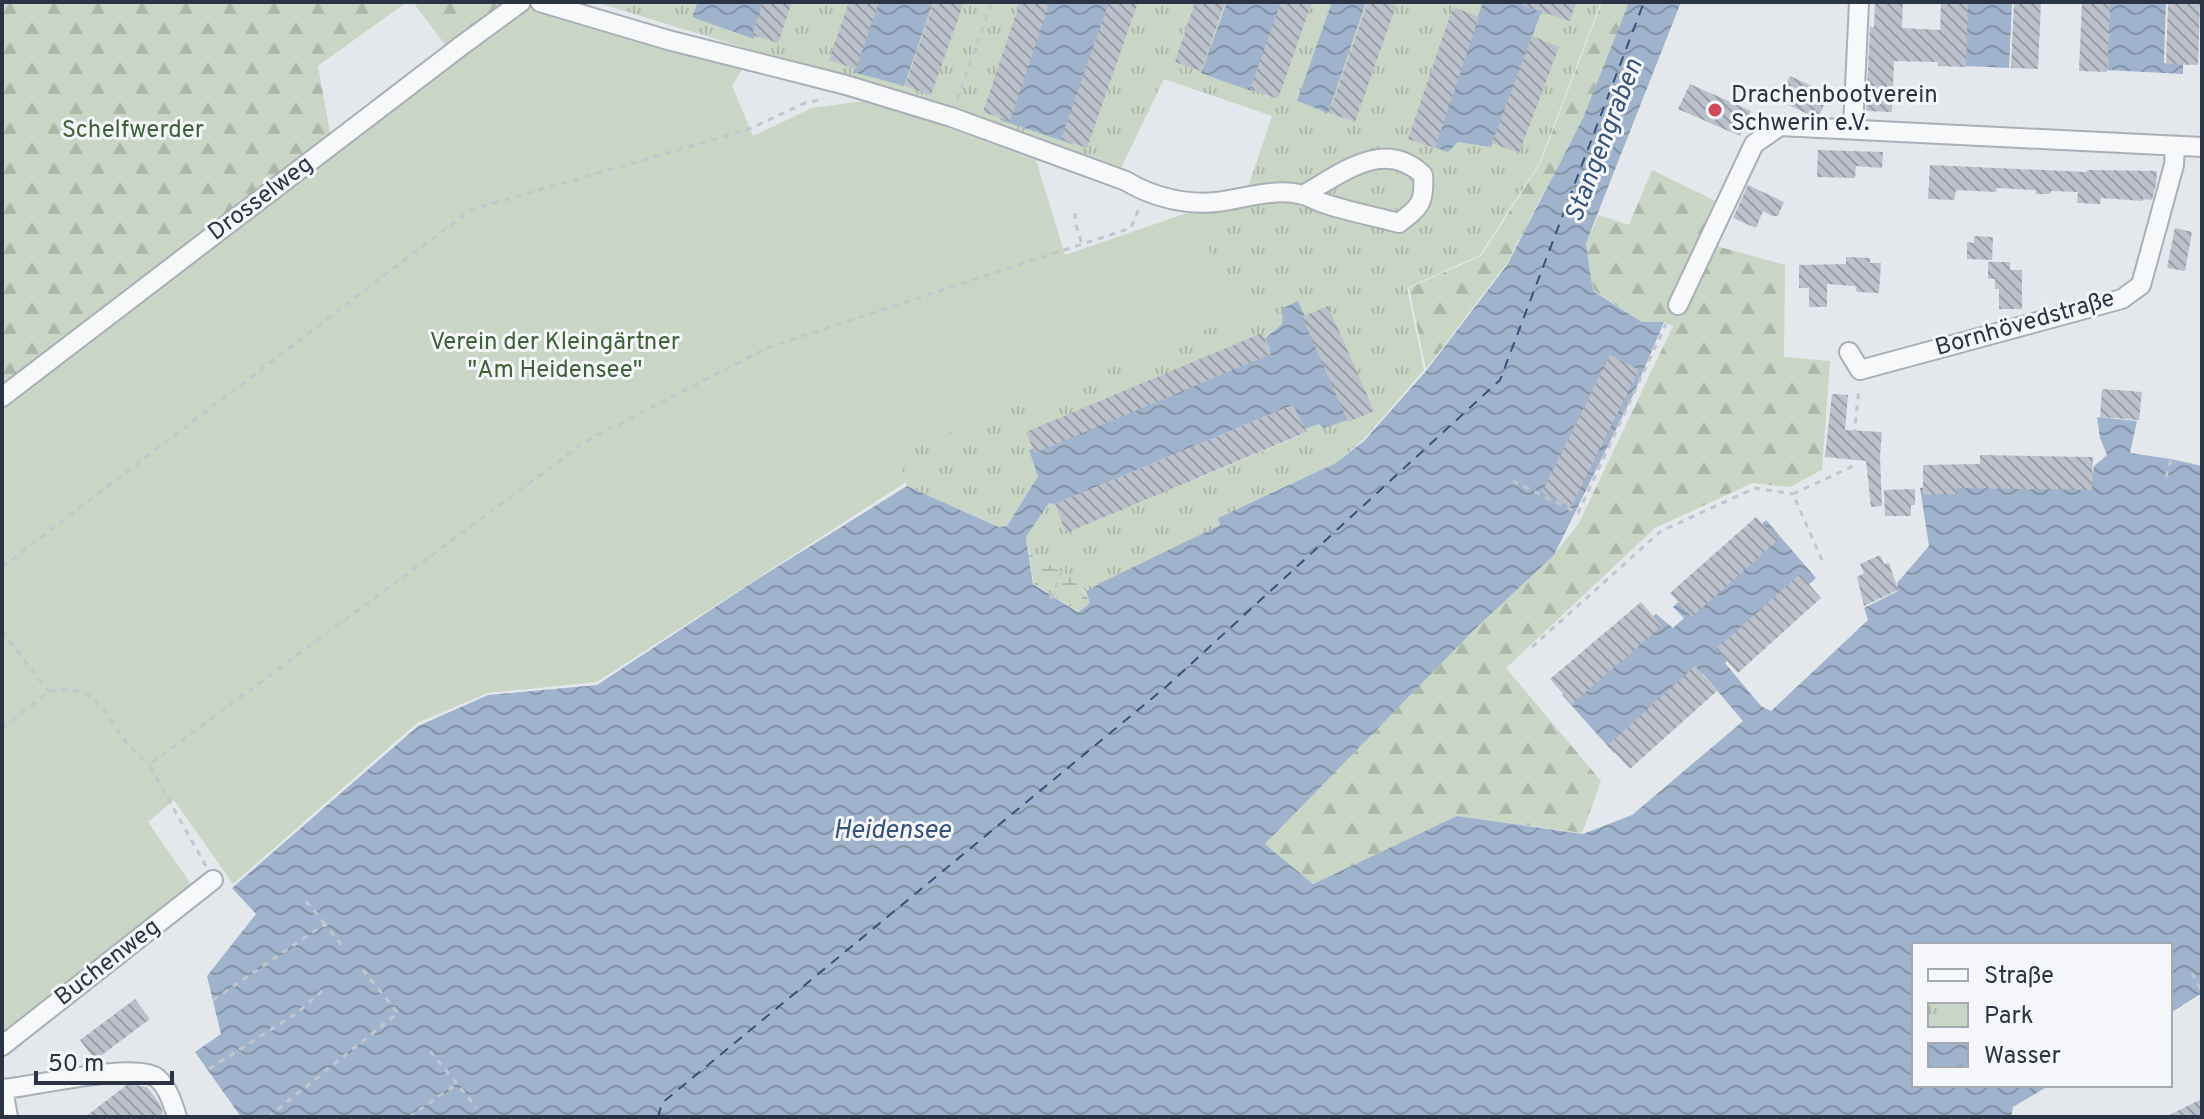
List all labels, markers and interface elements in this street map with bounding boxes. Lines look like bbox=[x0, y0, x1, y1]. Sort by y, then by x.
water label: Stangengraben bbox=[1559, 55, 1651, 227]
place label: Drachenbootverein Schwerin e.V. bbox=[1731, 81, 1938, 139]
marker: Drachenbootverein Schwerin e.V. bbox=[1706, 101, 1724, 119]
park label: Schelfwerder bbox=[62, 116, 204, 146]
street label: Drosselweg bbox=[203, 150, 319, 248]
street label: Bornhövedstraße bbox=[1932, 284, 2118, 364]
park label: Verein der Kleingärtner "Am Heidensee" bbox=[430, 328, 680, 386]
water label: Heidensee bbox=[833, 815, 951, 848]
street label: Buchenweg bbox=[49, 913, 167, 1013]
legend bbox=[1912, 943, 2172, 1087]
text: Straße bbox=[1984, 962, 2054, 992]
text: Park bbox=[1984, 1002, 2034, 1032]
scale bar bbox=[36, 1035, 172, 1085]
text: Wasser bbox=[1984, 1042, 2061, 1072]
text: 50 m bbox=[48, 1050, 104, 1080]

